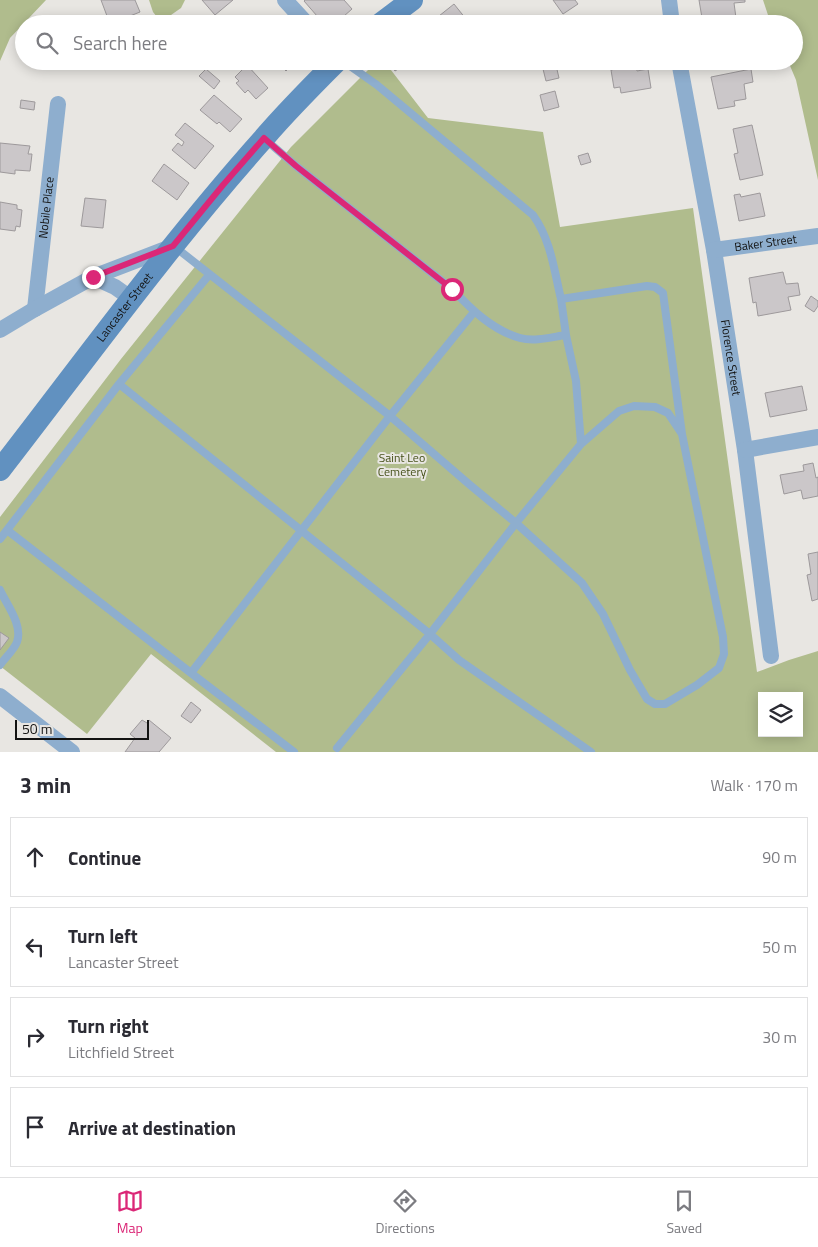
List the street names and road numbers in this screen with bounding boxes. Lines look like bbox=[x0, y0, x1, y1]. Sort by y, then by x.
street label: Nobile Place bbox=[33, 176, 59, 239]
street label: Baker Street bbox=[733, 229, 799, 256]
street label: Lancaster Street bbox=[91, 268, 158, 346]
street label: Florence Street bbox=[716, 318, 747, 398]

